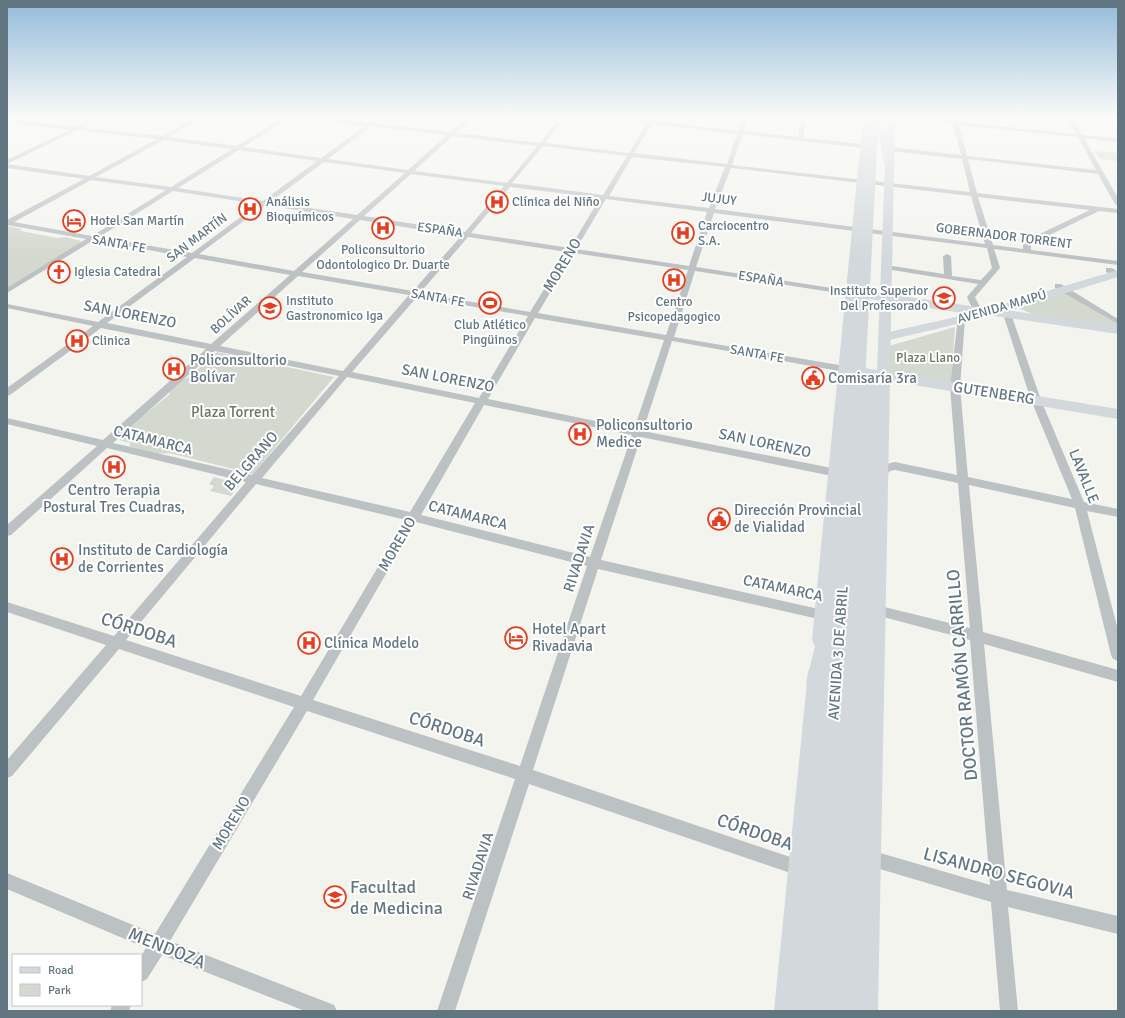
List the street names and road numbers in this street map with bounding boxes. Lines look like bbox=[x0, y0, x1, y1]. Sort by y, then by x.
street label: JUJUY bbox=[700, 189, 738, 209]
street label: SAN MARTÍN bbox=[163, 210, 231, 266]
street label: ESPAÑA bbox=[416, 219, 464, 241]
street label: GOBERNADOR TORRENT bbox=[935, 220, 1074, 252]
street label: SANTA FE bbox=[91, 231, 147, 257]
street label: MORENO bbox=[539, 235, 585, 295]
street label: ESPAÑA bbox=[737, 268, 785, 290]
street label: SANTA FE bbox=[410, 285, 466, 311]
street label: AVENIDA MAIPÚ bbox=[955, 287, 1049, 327]
street label: BOLÍVAR bbox=[207, 292, 255, 337]
street label: SAN LORENZO bbox=[82, 296, 178, 332]
street label: SANTA FE bbox=[729, 341, 785, 367]
street label: SAN LORENZO bbox=[400, 360, 496, 396]
street label: GUTENBERG bbox=[952, 378, 1036, 408]
street label: CATAMARCA bbox=[111, 421, 195, 459]
street label: SAN LORENZO bbox=[717, 424, 813, 462]
street label: BELGRANO bbox=[220, 428, 282, 494]
street label: LAVALLE bbox=[1065, 446, 1103, 506]
street label: CATAMARCA bbox=[426, 496, 510, 534]
street label: MORENO bbox=[374, 514, 420, 574]
street label: RIVADAVIA bbox=[560, 522, 598, 594]
street label: DOCTOR RAMÓN CARRILLO bbox=[942, 568, 982, 782]
street label: CATAMARCA bbox=[741, 571, 825, 605]
street label: AVENIDA 3 DE ABRIL bbox=[824, 585, 852, 721]
street label: CÓRDOBA bbox=[98, 607, 180, 653]
street label: CÓRDOBA bbox=[406, 706, 488, 752]
street label: MORENO bbox=[208, 793, 254, 853]
street label: CÓRDOBA bbox=[714, 809, 796, 855]
street label: RIVADAVIA bbox=[459, 830, 497, 902]
street label: LISANDRO SEGOVIA bbox=[921, 842, 1077, 904]
street label: MENDOZA bbox=[125, 923, 209, 973]

